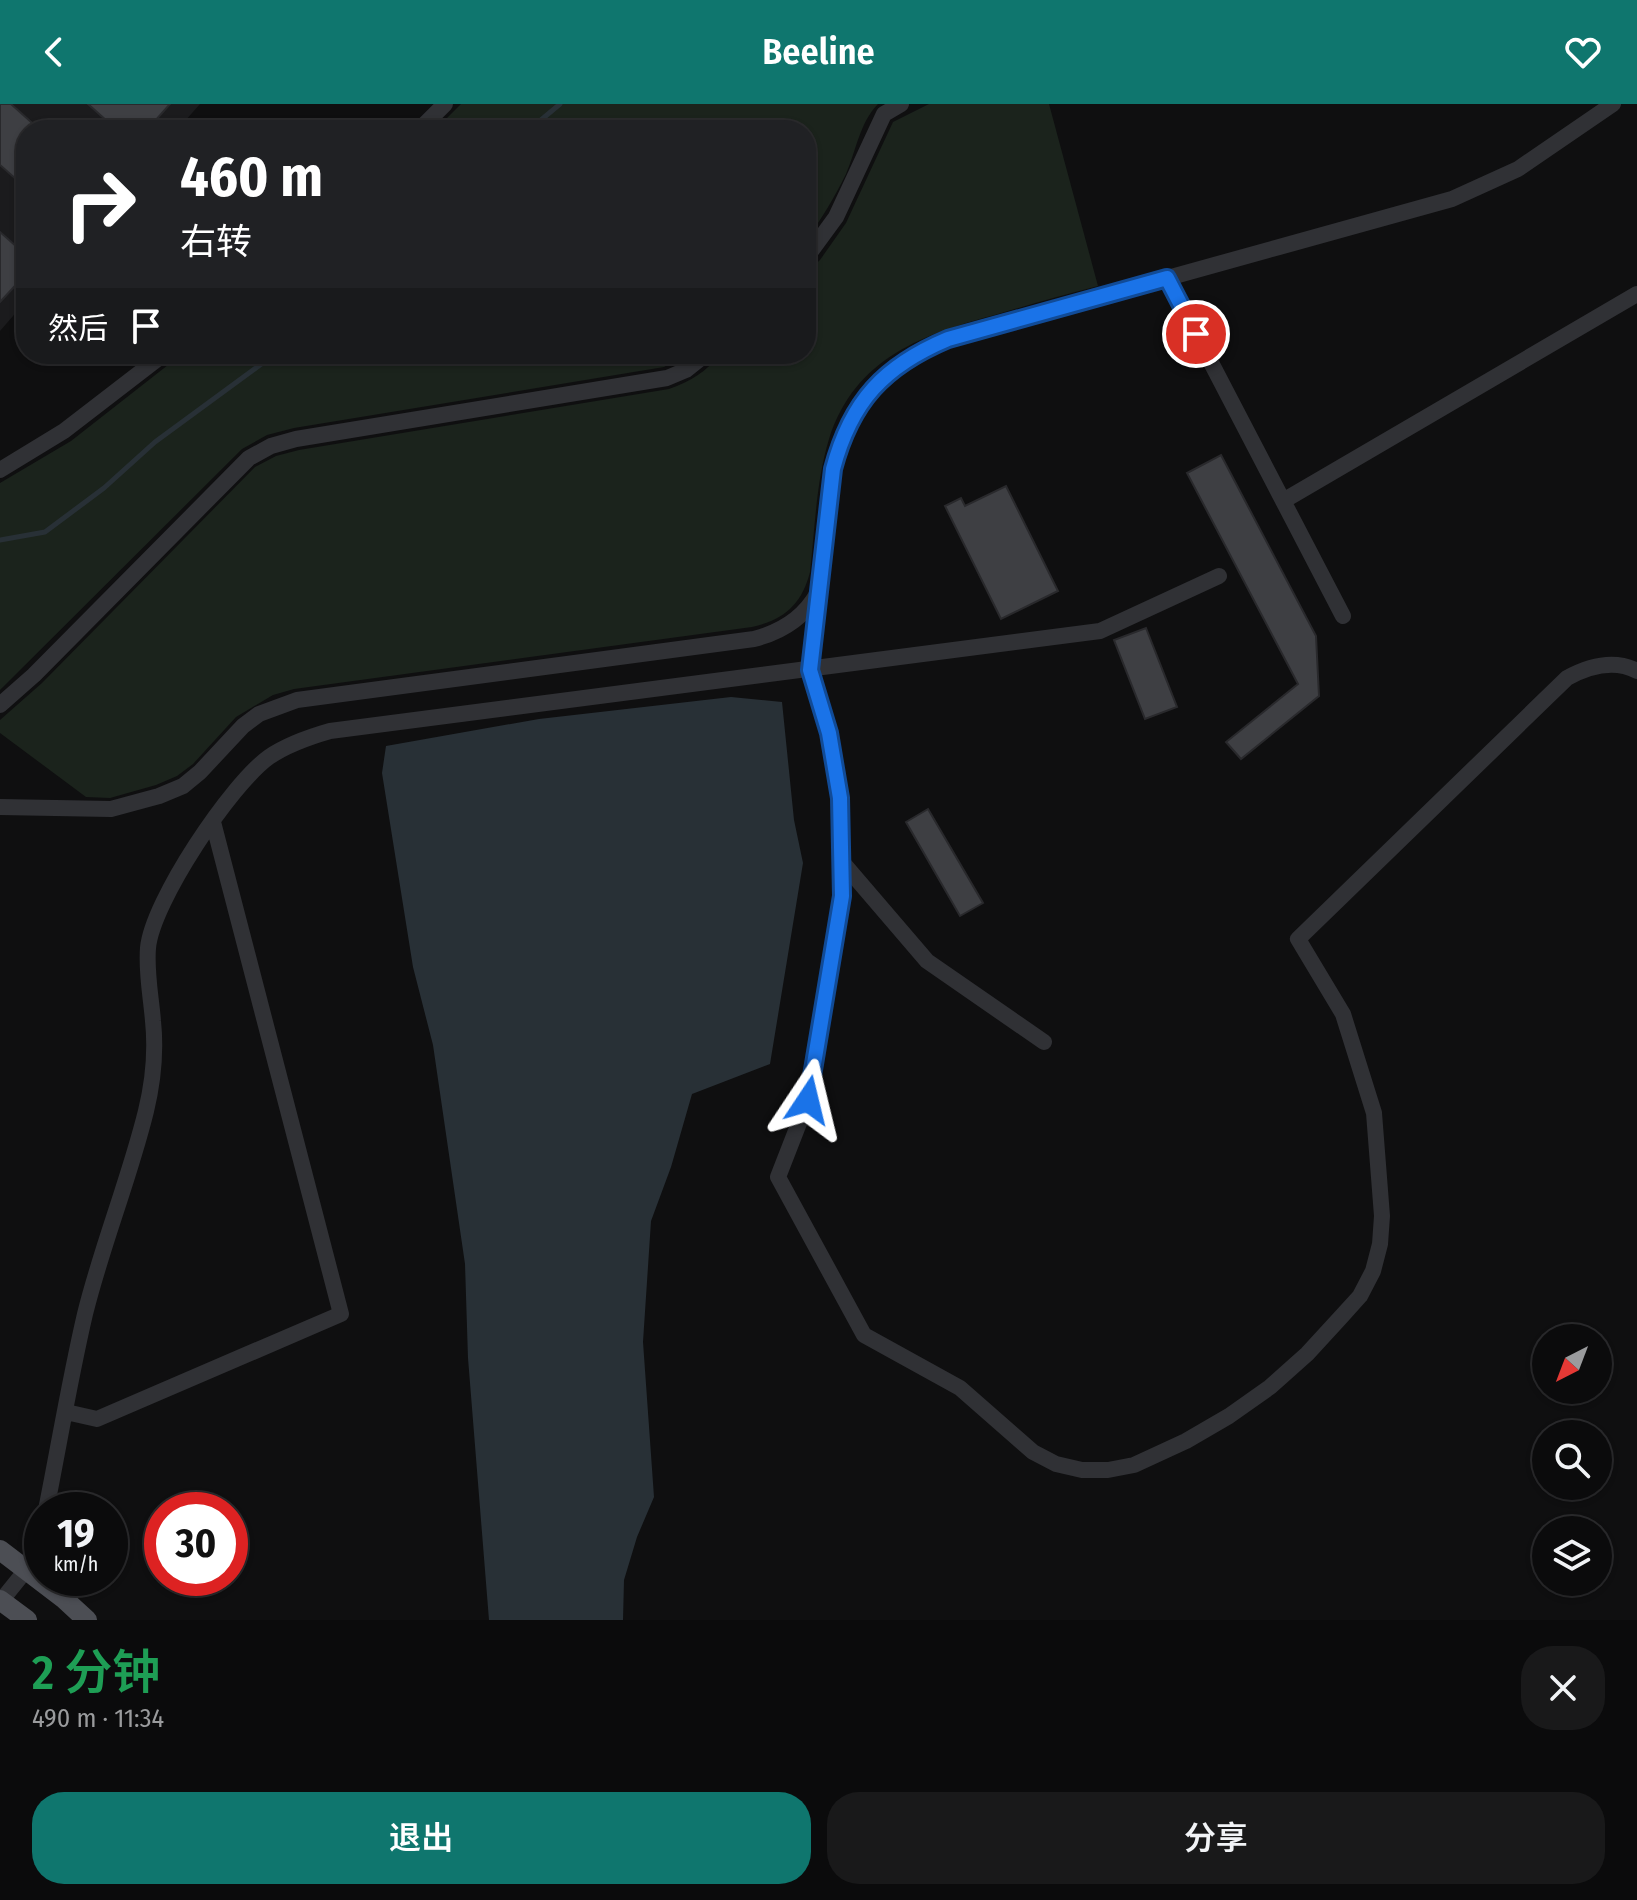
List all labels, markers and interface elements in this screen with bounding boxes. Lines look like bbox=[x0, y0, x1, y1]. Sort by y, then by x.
icon: back bbox=[32, 30, 76, 74]
text: Beeline bbox=[762, 30, 875, 74]
icon: heart bbox=[1561, 30, 1605, 74]
text: 460 m bbox=[180, 144, 323, 211]
icon: right bbox=[48, 152, 152, 256]
text: 右转 bbox=[180, 220, 252, 264]
pin bbox=[1162, 300, 1230, 368]
icon: arrive bbox=[124, 304, 168, 348]
text: 然后 bbox=[48, 311, 108, 347]
icon: arrive bbox=[1174, 312, 1218, 356]
position arrow bbox=[766, 1058, 850, 1142]
north arrow bbox=[1532, 1324, 1612, 1404]
map controls bbox=[1532, 1324, 1612, 1596]
button: search bbox=[1532, 1420, 1612, 1500]
speed limit sign: 30 bbox=[144, 1492, 248, 1596]
text: 19 bbox=[57, 1510, 95, 1558]
button: layers bbox=[1532, 1516, 1612, 1596]
text: km/h bbox=[54, 1552, 98, 1576]
text: 2 分钟 bbox=[32, 1644, 160, 1702]
button: close bbox=[1521, 1646, 1605, 1730]
text: 490 m · 11:34 bbox=[32, 1703, 164, 1734]
button: 退出 bbox=[32, 1792, 811, 1884]
button: 分享 bbox=[827, 1792, 1605, 1884]

